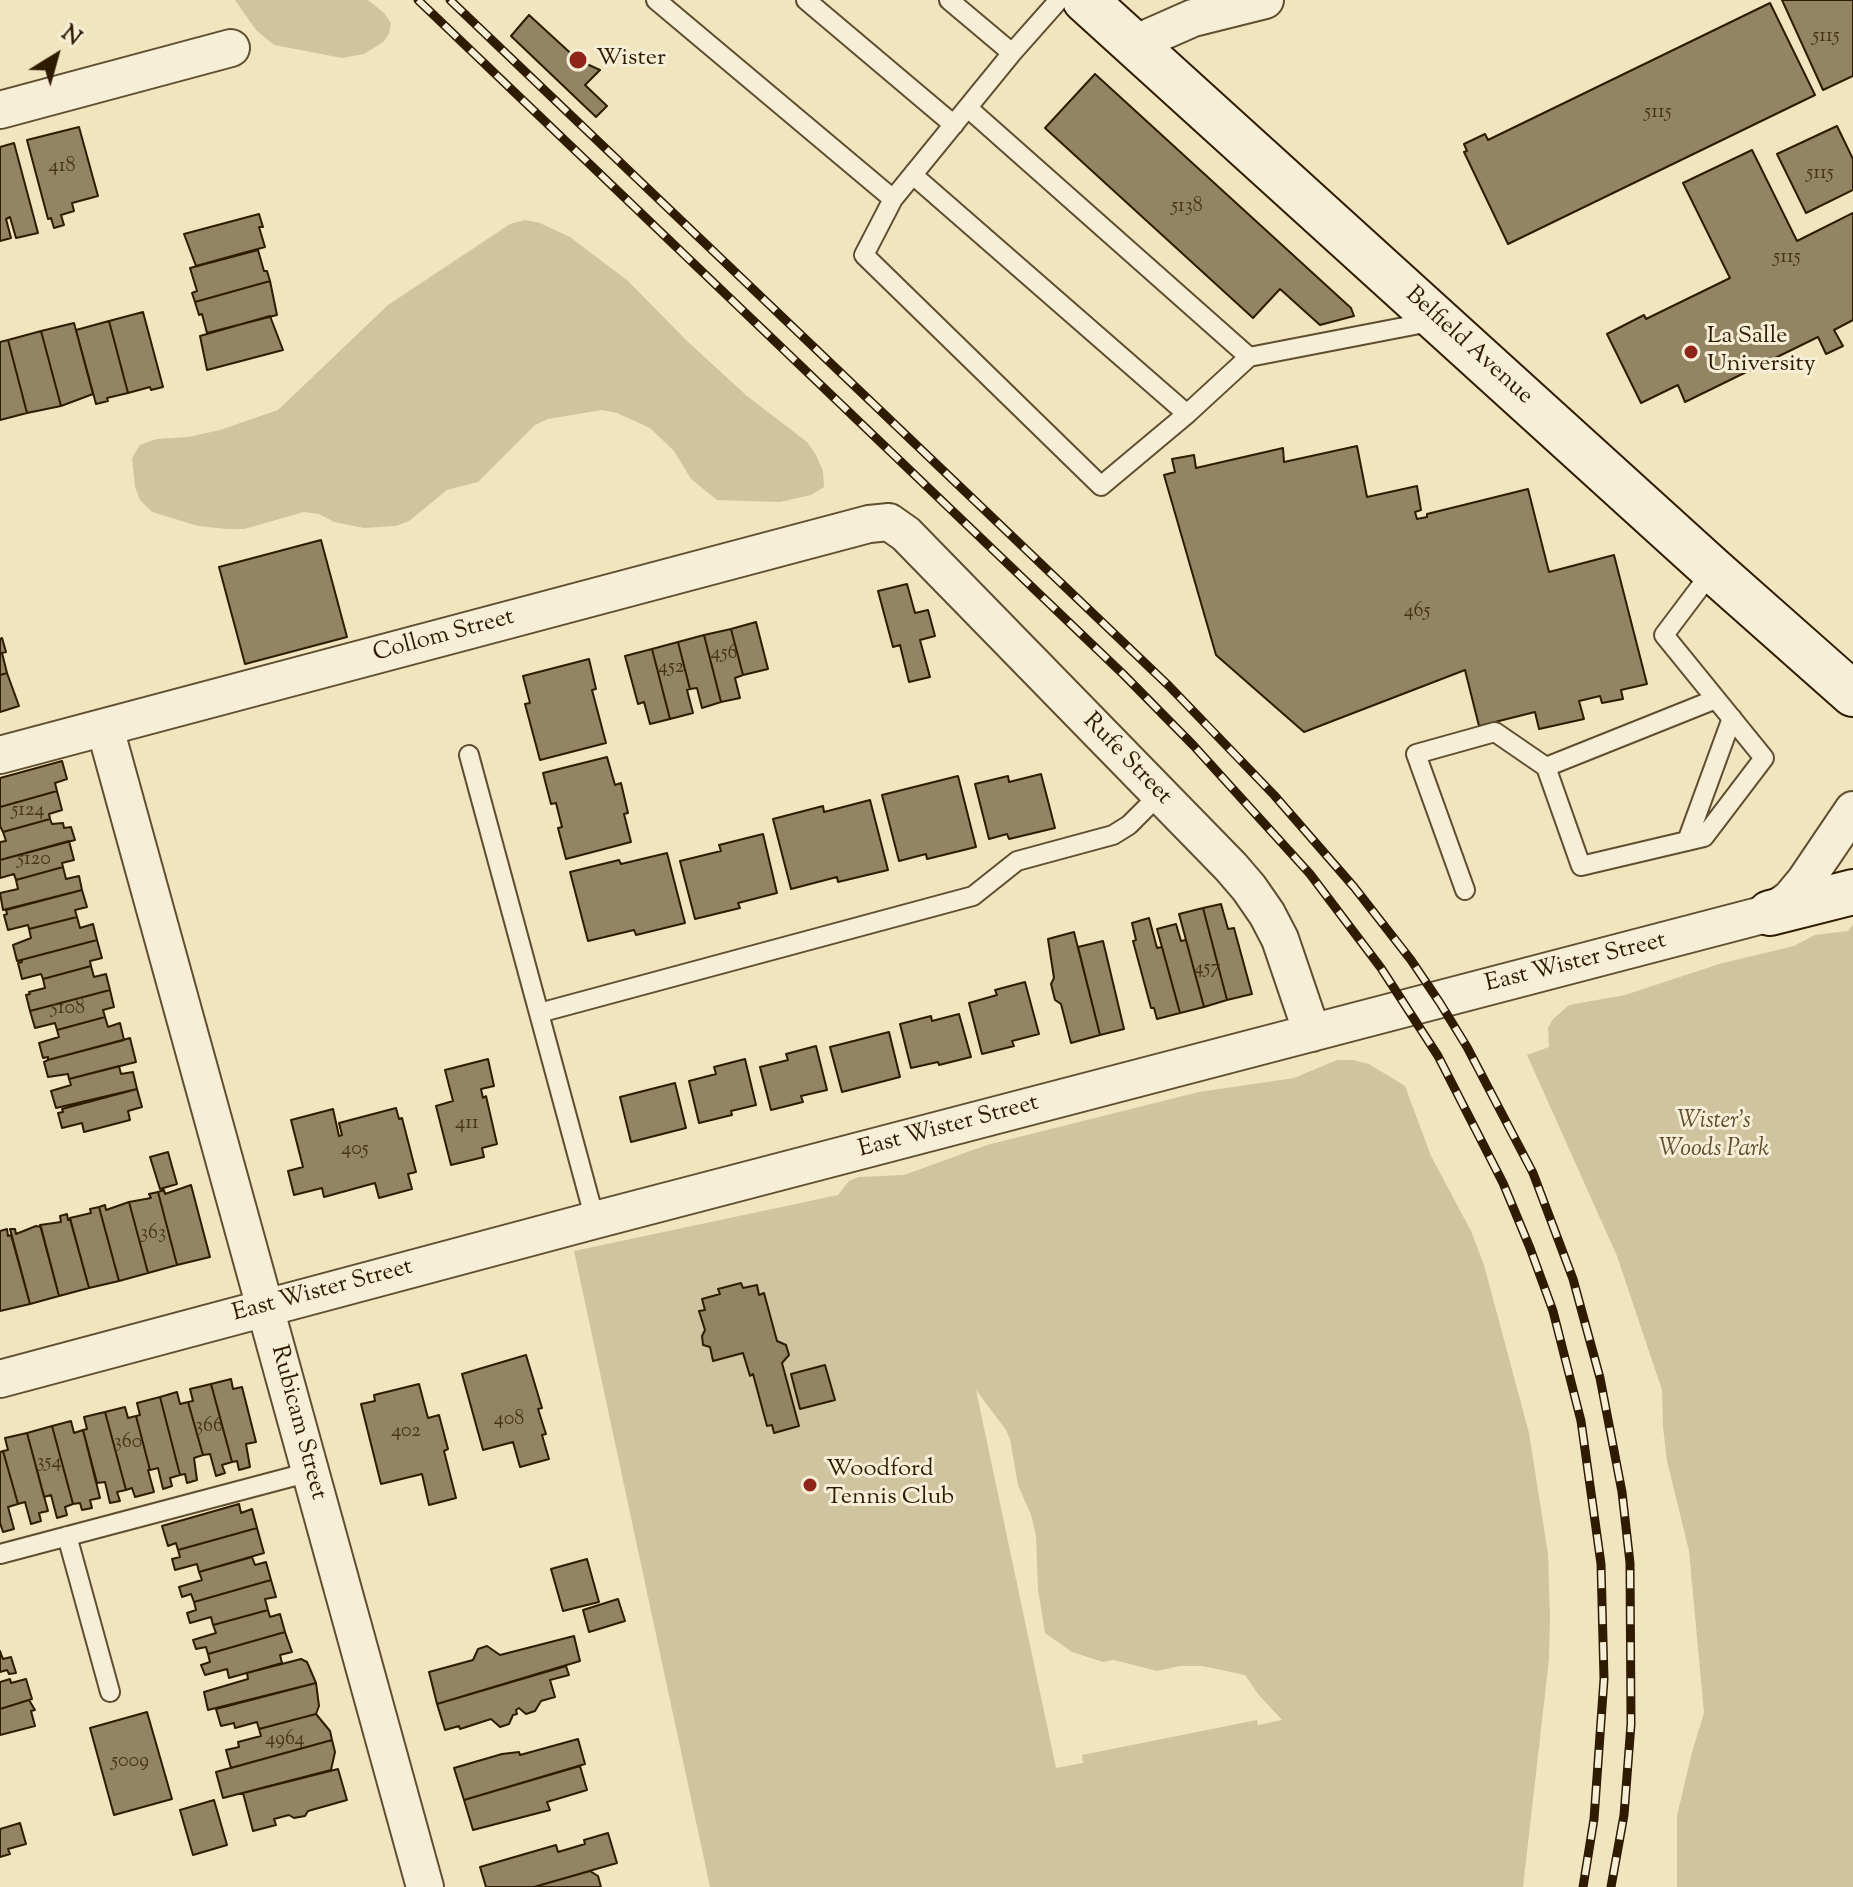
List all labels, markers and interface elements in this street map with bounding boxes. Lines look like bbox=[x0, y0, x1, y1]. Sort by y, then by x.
north arrow bbox=[16, 16, 96, 96]
text: N bbox=[54, 19, 87, 55]
house number: 5115 bbox=[1812, 26, 1840, 50]
place label: Wister bbox=[596, 46, 666, 74]
marker: Wister bbox=[567, 49, 589, 71]
house number: 5115 bbox=[1644, 102, 1672, 126]
house number: 418 bbox=[49, 156, 75, 180]
house number: 5115 bbox=[1806, 163, 1834, 187]
house number: 5138 bbox=[1171, 196, 1203, 220]
house number: 5115 bbox=[1773, 247, 1801, 271]
street label: Belfield Avenue bbox=[1398, 282, 1538, 412]
place label: La Salle University bbox=[1707, 324, 1816, 380]
marker: La Salle University bbox=[1682, 343, 1700, 361]
house number: 465 bbox=[1404, 601, 1430, 625]
street label: Collom Street bbox=[370, 604, 518, 670]
house number: 456 bbox=[711, 643, 737, 667]
house number: 452 bbox=[658, 657, 684, 681]
street label: Rufe Street bbox=[1075, 708, 1177, 812]
house number: 5124 bbox=[11, 800, 45, 824]
house number: 5120 bbox=[17, 849, 51, 873]
street label: East Wister Street bbox=[1483, 928, 1669, 1000]
house number: 457 bbox=[1194, 958, 1220, 982]
house number: 5108 bbox=[51, 998, 85, 1022]
street label: East Wister Street bbox=[856, 1090, 1042, 1166]
park label: Wister's Woods Park bbox=[1659, 1109, 1769, 1165]
house number: 411 bbox=[455, 1113, 479, 1137]
house number: 405 bbox=[341, 1139, 369, 1163]
house number: 363 bbox=[140, 1223, 166, 1247]
street label: East Wister Street bbox=[230, 1254, 416, 1330]
street label: Rubicam Street bbox=[263, 1343, 331, 1503]
house number: 408 bbox=[494, 1409, 524, 1433]
house number: 366 bbox=[195, 1416, 223, 1440]
house number: 402 bbox=[391, 1421, 421, 1445]
house number: 360 bbox=[114, 1432, 142, 1456]
house number: 354 bbox=[37, 1452, 61, 1476]
place label: Woodford Tennis Club bbox=[826, 1457, 954, 1513]
marker: Woodford Tennis Club bbox=[801, 1476, 819, 1494]
house number: 4964 bbox=[265, 1729, 305, 1753]
house number: 5009 bbox=[111, 1751, 149, 1775]

